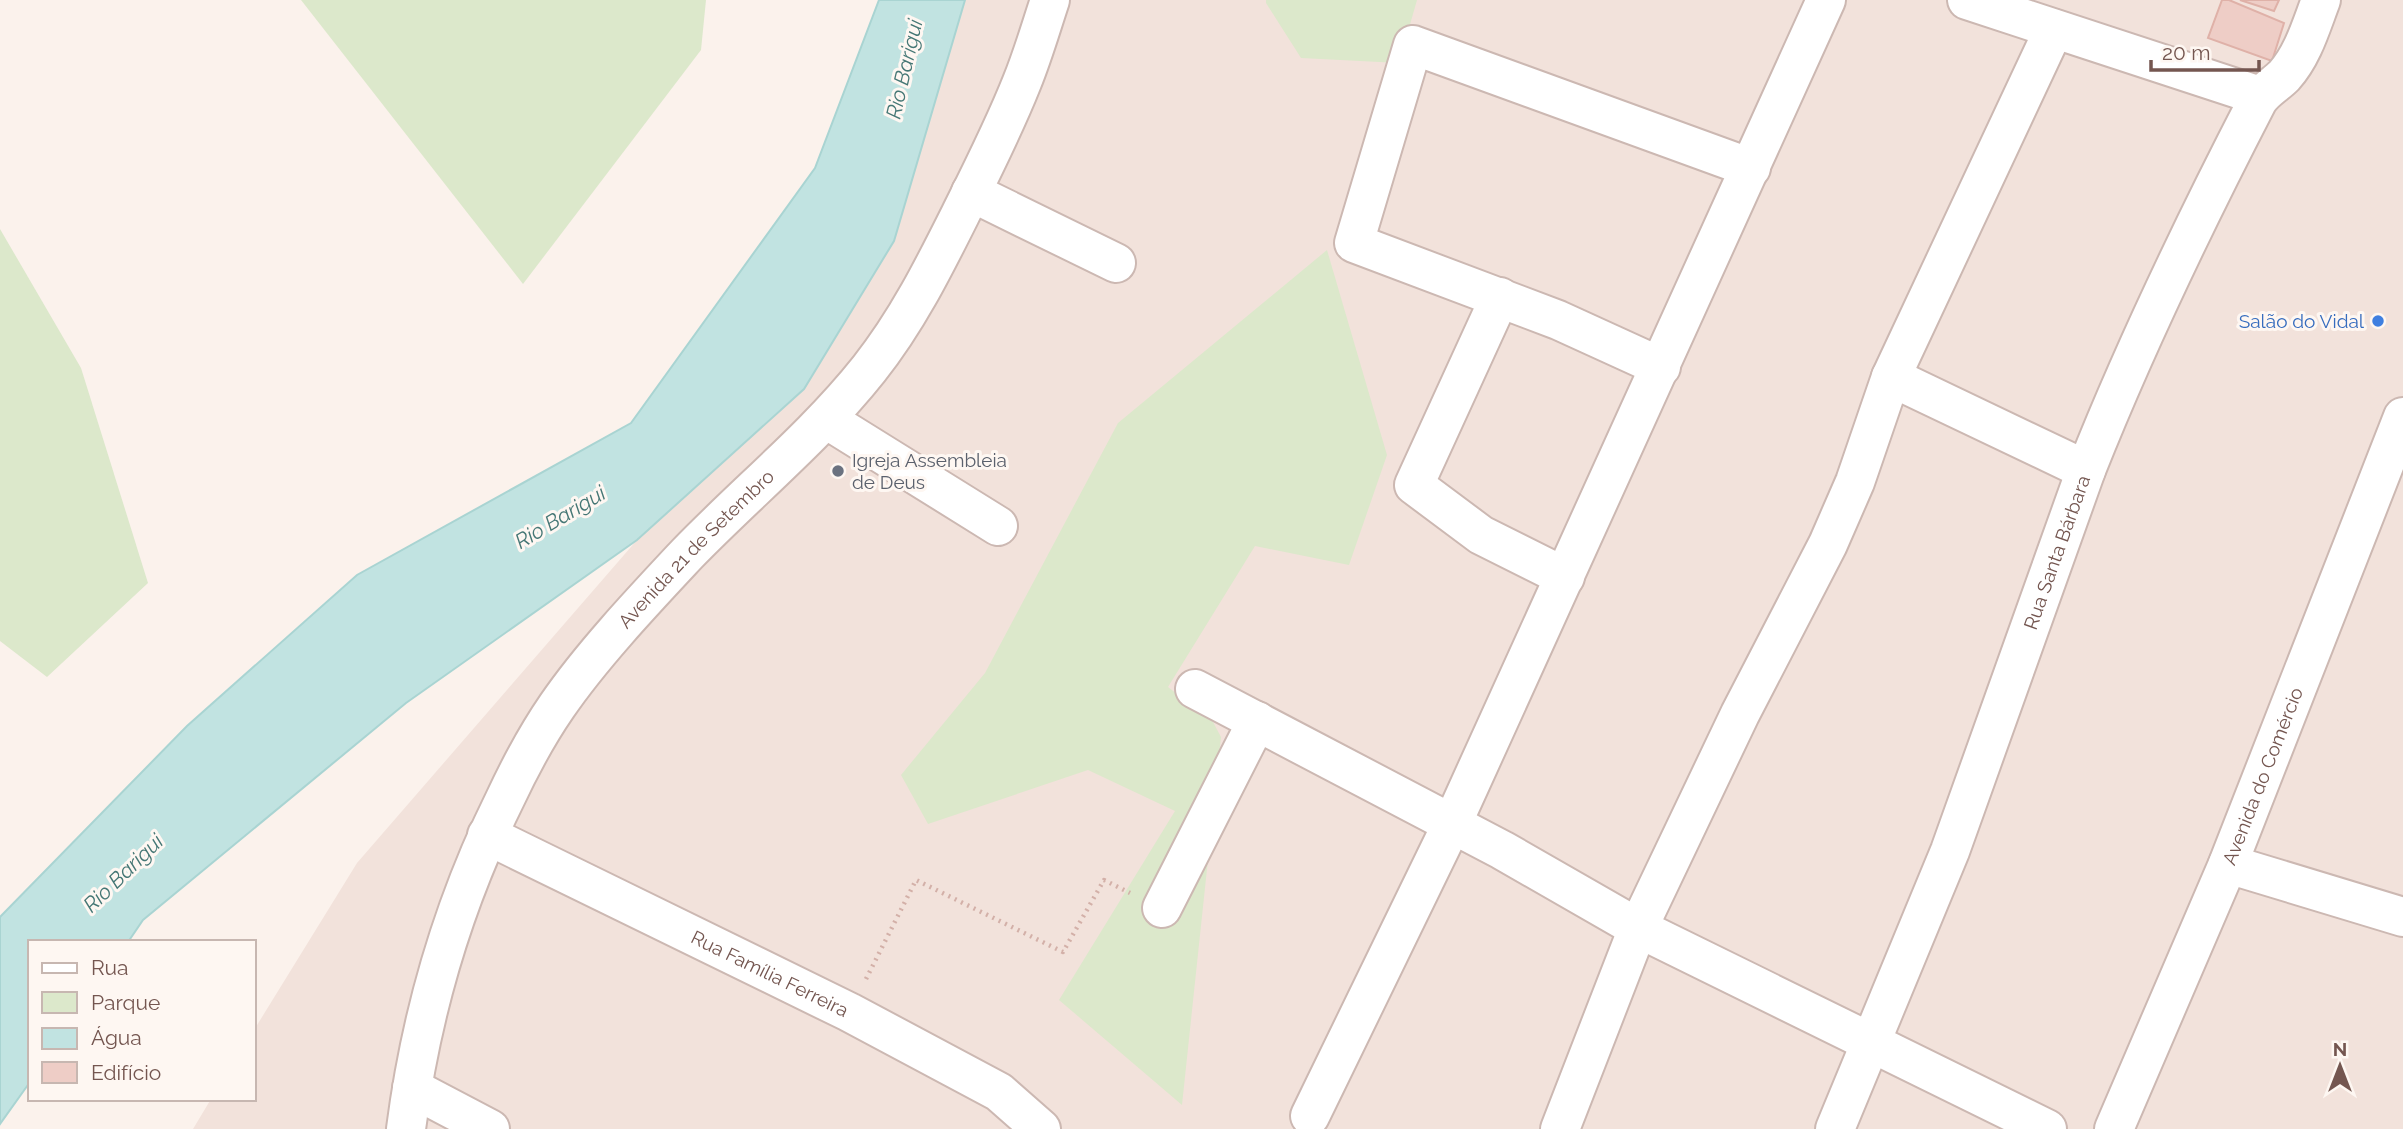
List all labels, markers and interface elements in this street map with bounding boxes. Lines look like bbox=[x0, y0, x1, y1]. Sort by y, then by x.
water label: Rio Barigui bbox=[880, 16, 928, 121]
scale bar bbox=[2151, 28, 2260, 72]
text: 20 m bbox=[2162, 40, 2210, 65]
place label: Salão do Vidal bbox=[2239, 310, 2365, 332]
marker: Salão do Vidal bbox=[2370, 313, 2386, 329]
place label: Igreja Assembleia de Deus bbox=[852, 449, 1007, 493]
marker: Igreja Assembleia de Deus bbox=[830, 463, 846, 479]
street label: Avenida 21 de Setembro bbox=[614, 465, 778, 632]
street label: Rua Santa Bárbara bbox=[2019, 472, 2094, 632]
water label: Rio Barigui bbox=[510, 480, 610, 554]
street label: Avenida do Comércio bbox=[2218, 684, 2307, 868]
water label: Rio Barigui bbox=[78, 828, 169, 917]
street label: Rua Família Ferreira bbox=[688, 926, 852, 1021]
legend bbox=[28, 940, 256, 1101]
text: Rua bbox=[91, 955, 128, 980]
text: Parque bbox=[91, 990, 160, 1015]
text: Água bbox=[91, 1025, 142, 1050]
north arrow bbox=[2305, 1031, 2375, 1101]
text: N bbox=[2333, 1038, 2347, 1060]
text: Edifício bbox=[91, 1060, 161, 1085]

